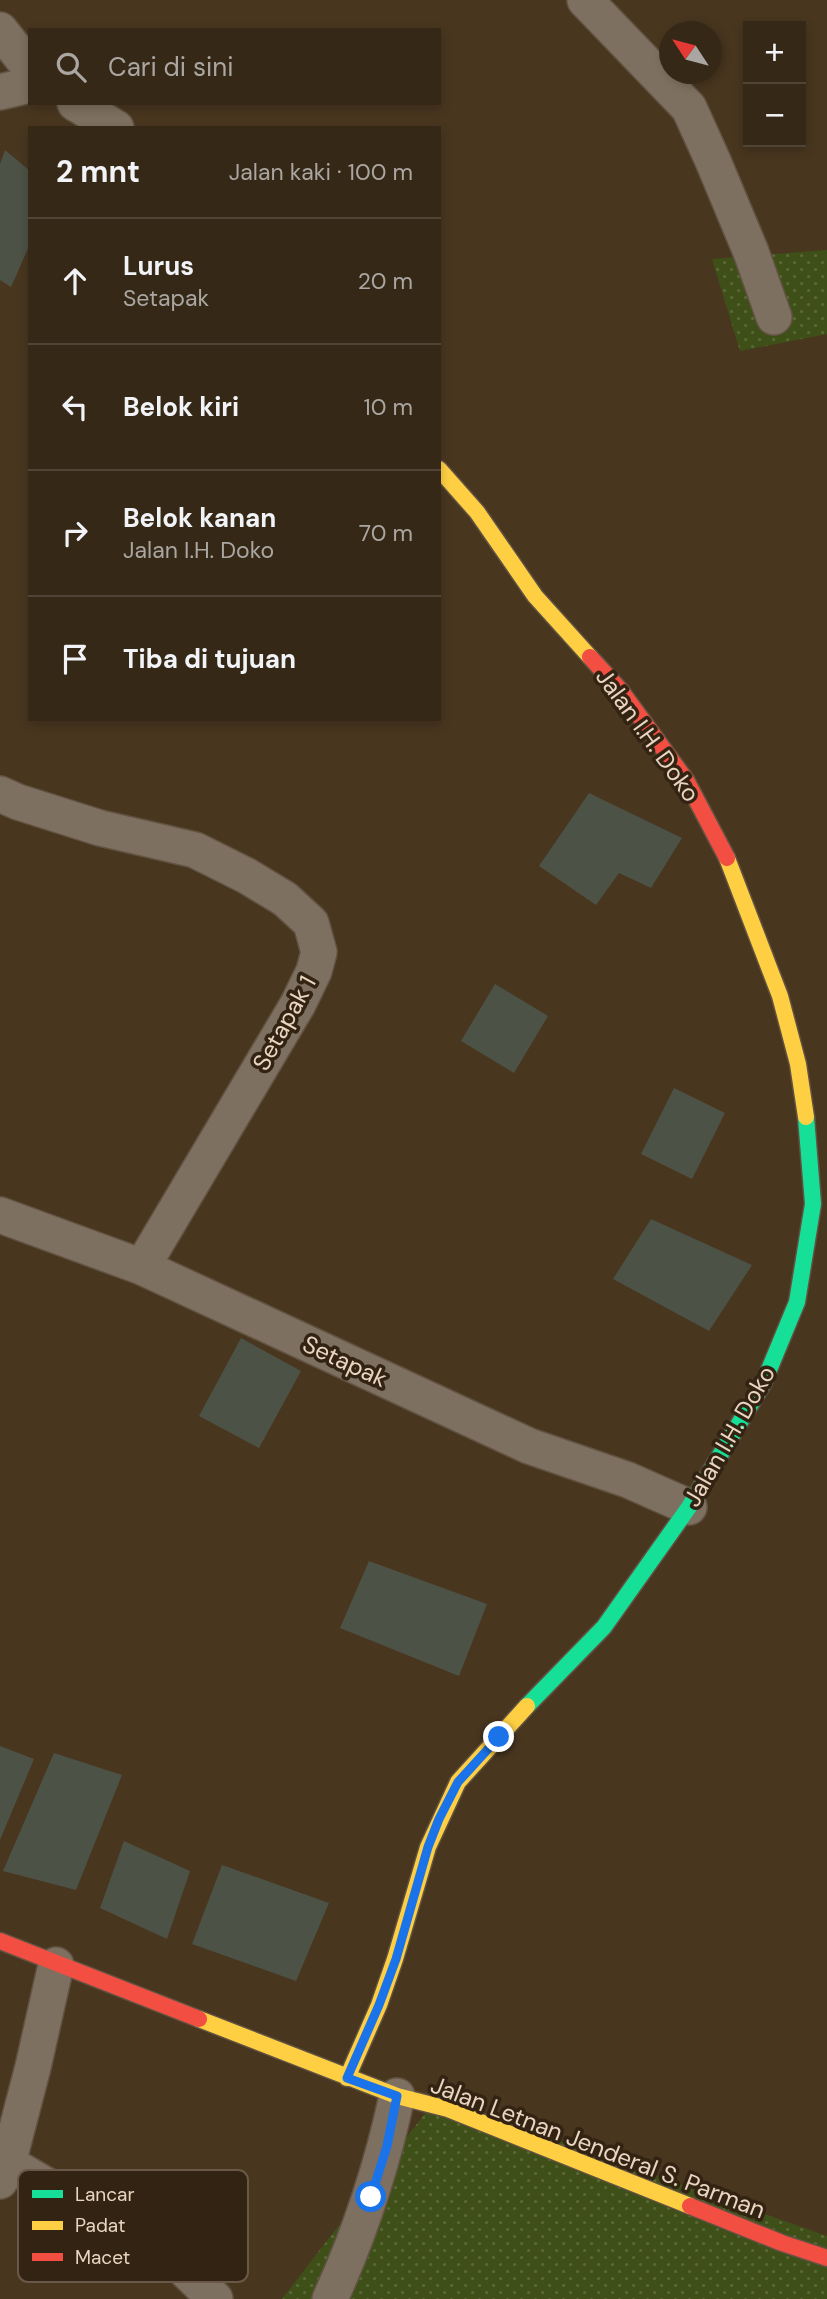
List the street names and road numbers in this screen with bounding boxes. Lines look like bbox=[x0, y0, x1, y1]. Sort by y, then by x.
street label: Jalan I.H. Doko bbox=[589, 662, 707, 808]
street label: Setapak 1 bbox=[245, 970, 323, 1076]
street label: Setapak bbox=[298, 1328, 392, 1394]
street label: Jalan I.H. Doko bbox=[676, 1360, 782, 1512]
street label: Jalan Letnan Jenderal S. Parman bbox=[426, 2069, 770, 2225]

